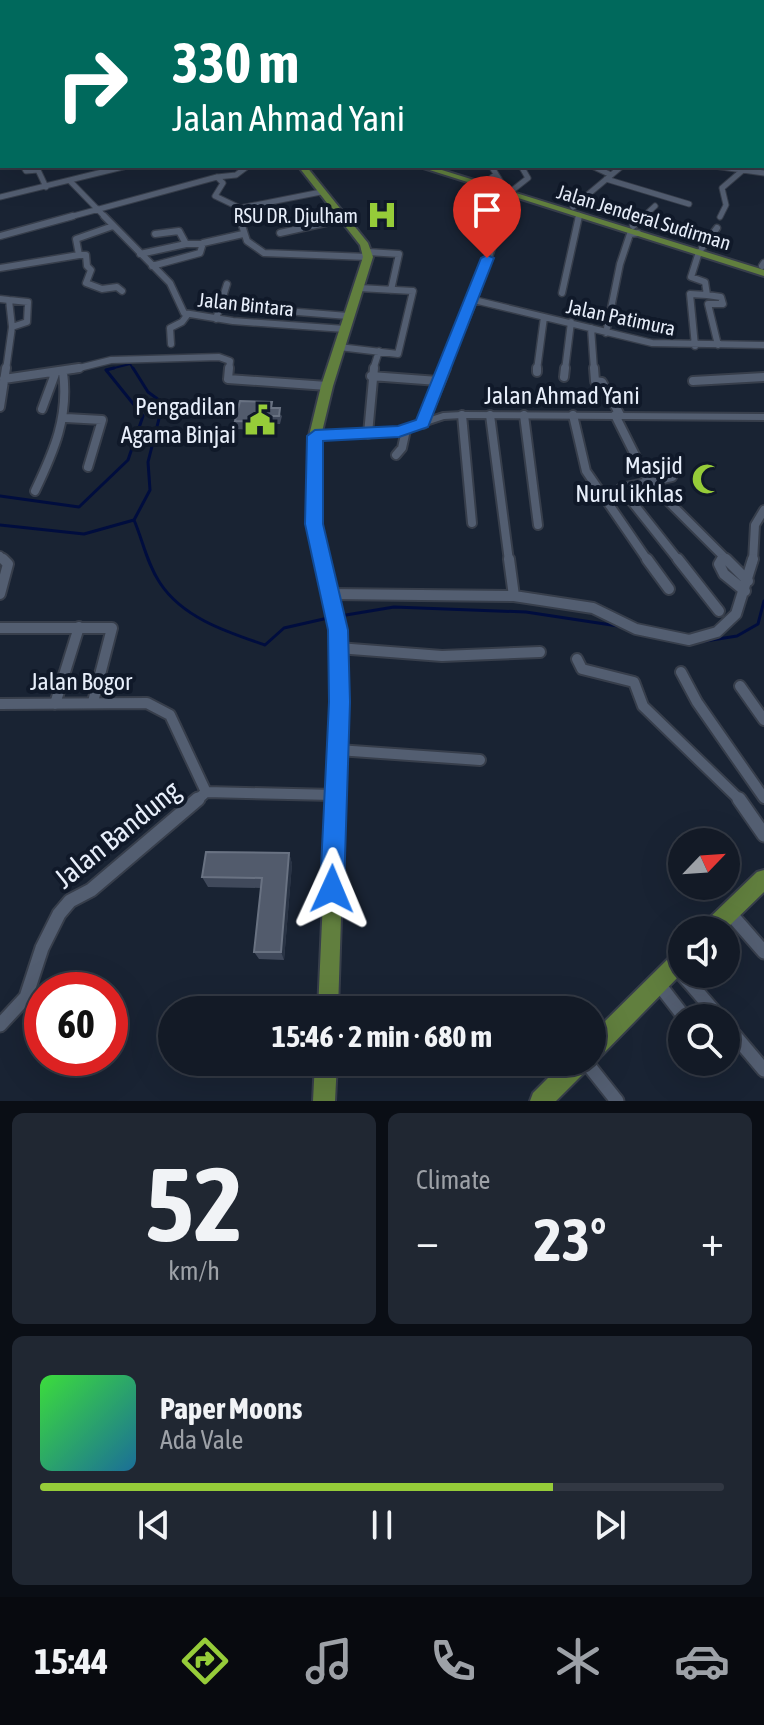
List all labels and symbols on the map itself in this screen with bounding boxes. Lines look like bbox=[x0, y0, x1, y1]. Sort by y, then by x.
pin bbox=[453, 176, 521, 258]
street label: Jalan Jenderal Sudirman bbox=[554, 180, 734, 254]
hospital icon: RSU DR. Djulham bbox=[365, 198, 399, 232]
place label: RSU DR. Djulham bbox=[233, 204, 358, 227]
street label: Jalan Bintara bbox=[197, 288, 295, 320]
street label: Jalan Patimura bbox=[564, 294, 678, 340]
street label: Jalan Ahmad Yani bbox=[484, 382, 640, 409]
place label: Pengadilan Agama Binjai bbox=[121, 393, 236, 448]
public building icon: Pengadilan Agama Binjai bbox=[243, 403, 277, 437]
place label: Masjid Nurul ikhlas bbox=[575, 452, 683, 507]
mosque icon: Masjid Nurul ikhlas bbox=[690, 462, 724, 496]
street label: Jalan Bogor bbox=[30, 668, 133, 695]
street label: Jalan Bandung bbox=[48, 774, 186, 894]
north arrow bbox=[668, 828, 740, 900]
position arrow bbox=[290, 847, 374, 931]
speed limit sign: 60 bbox=[24, 972, 128, 1076]

